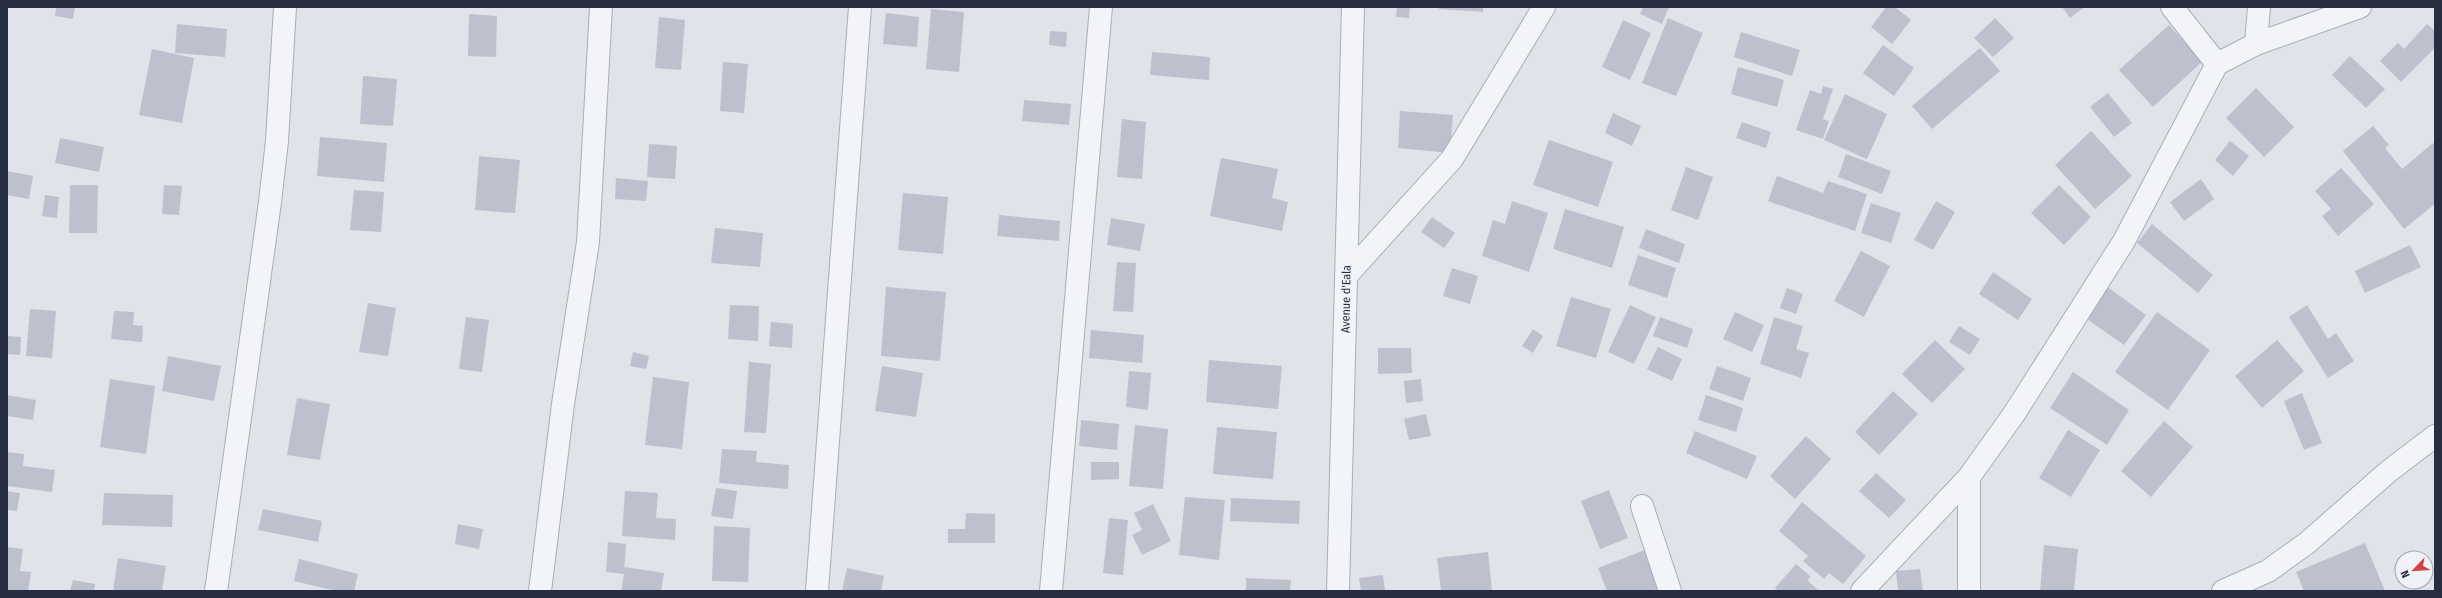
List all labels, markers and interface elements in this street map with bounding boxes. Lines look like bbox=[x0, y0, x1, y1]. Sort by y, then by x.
street label: Avenue d'Eala bbox=[1338, 265, 1354, 333]
north arrow bbox=[2394, 550, 2434, 590]
text: N bbox=[2398, 568, 2413, 580]

